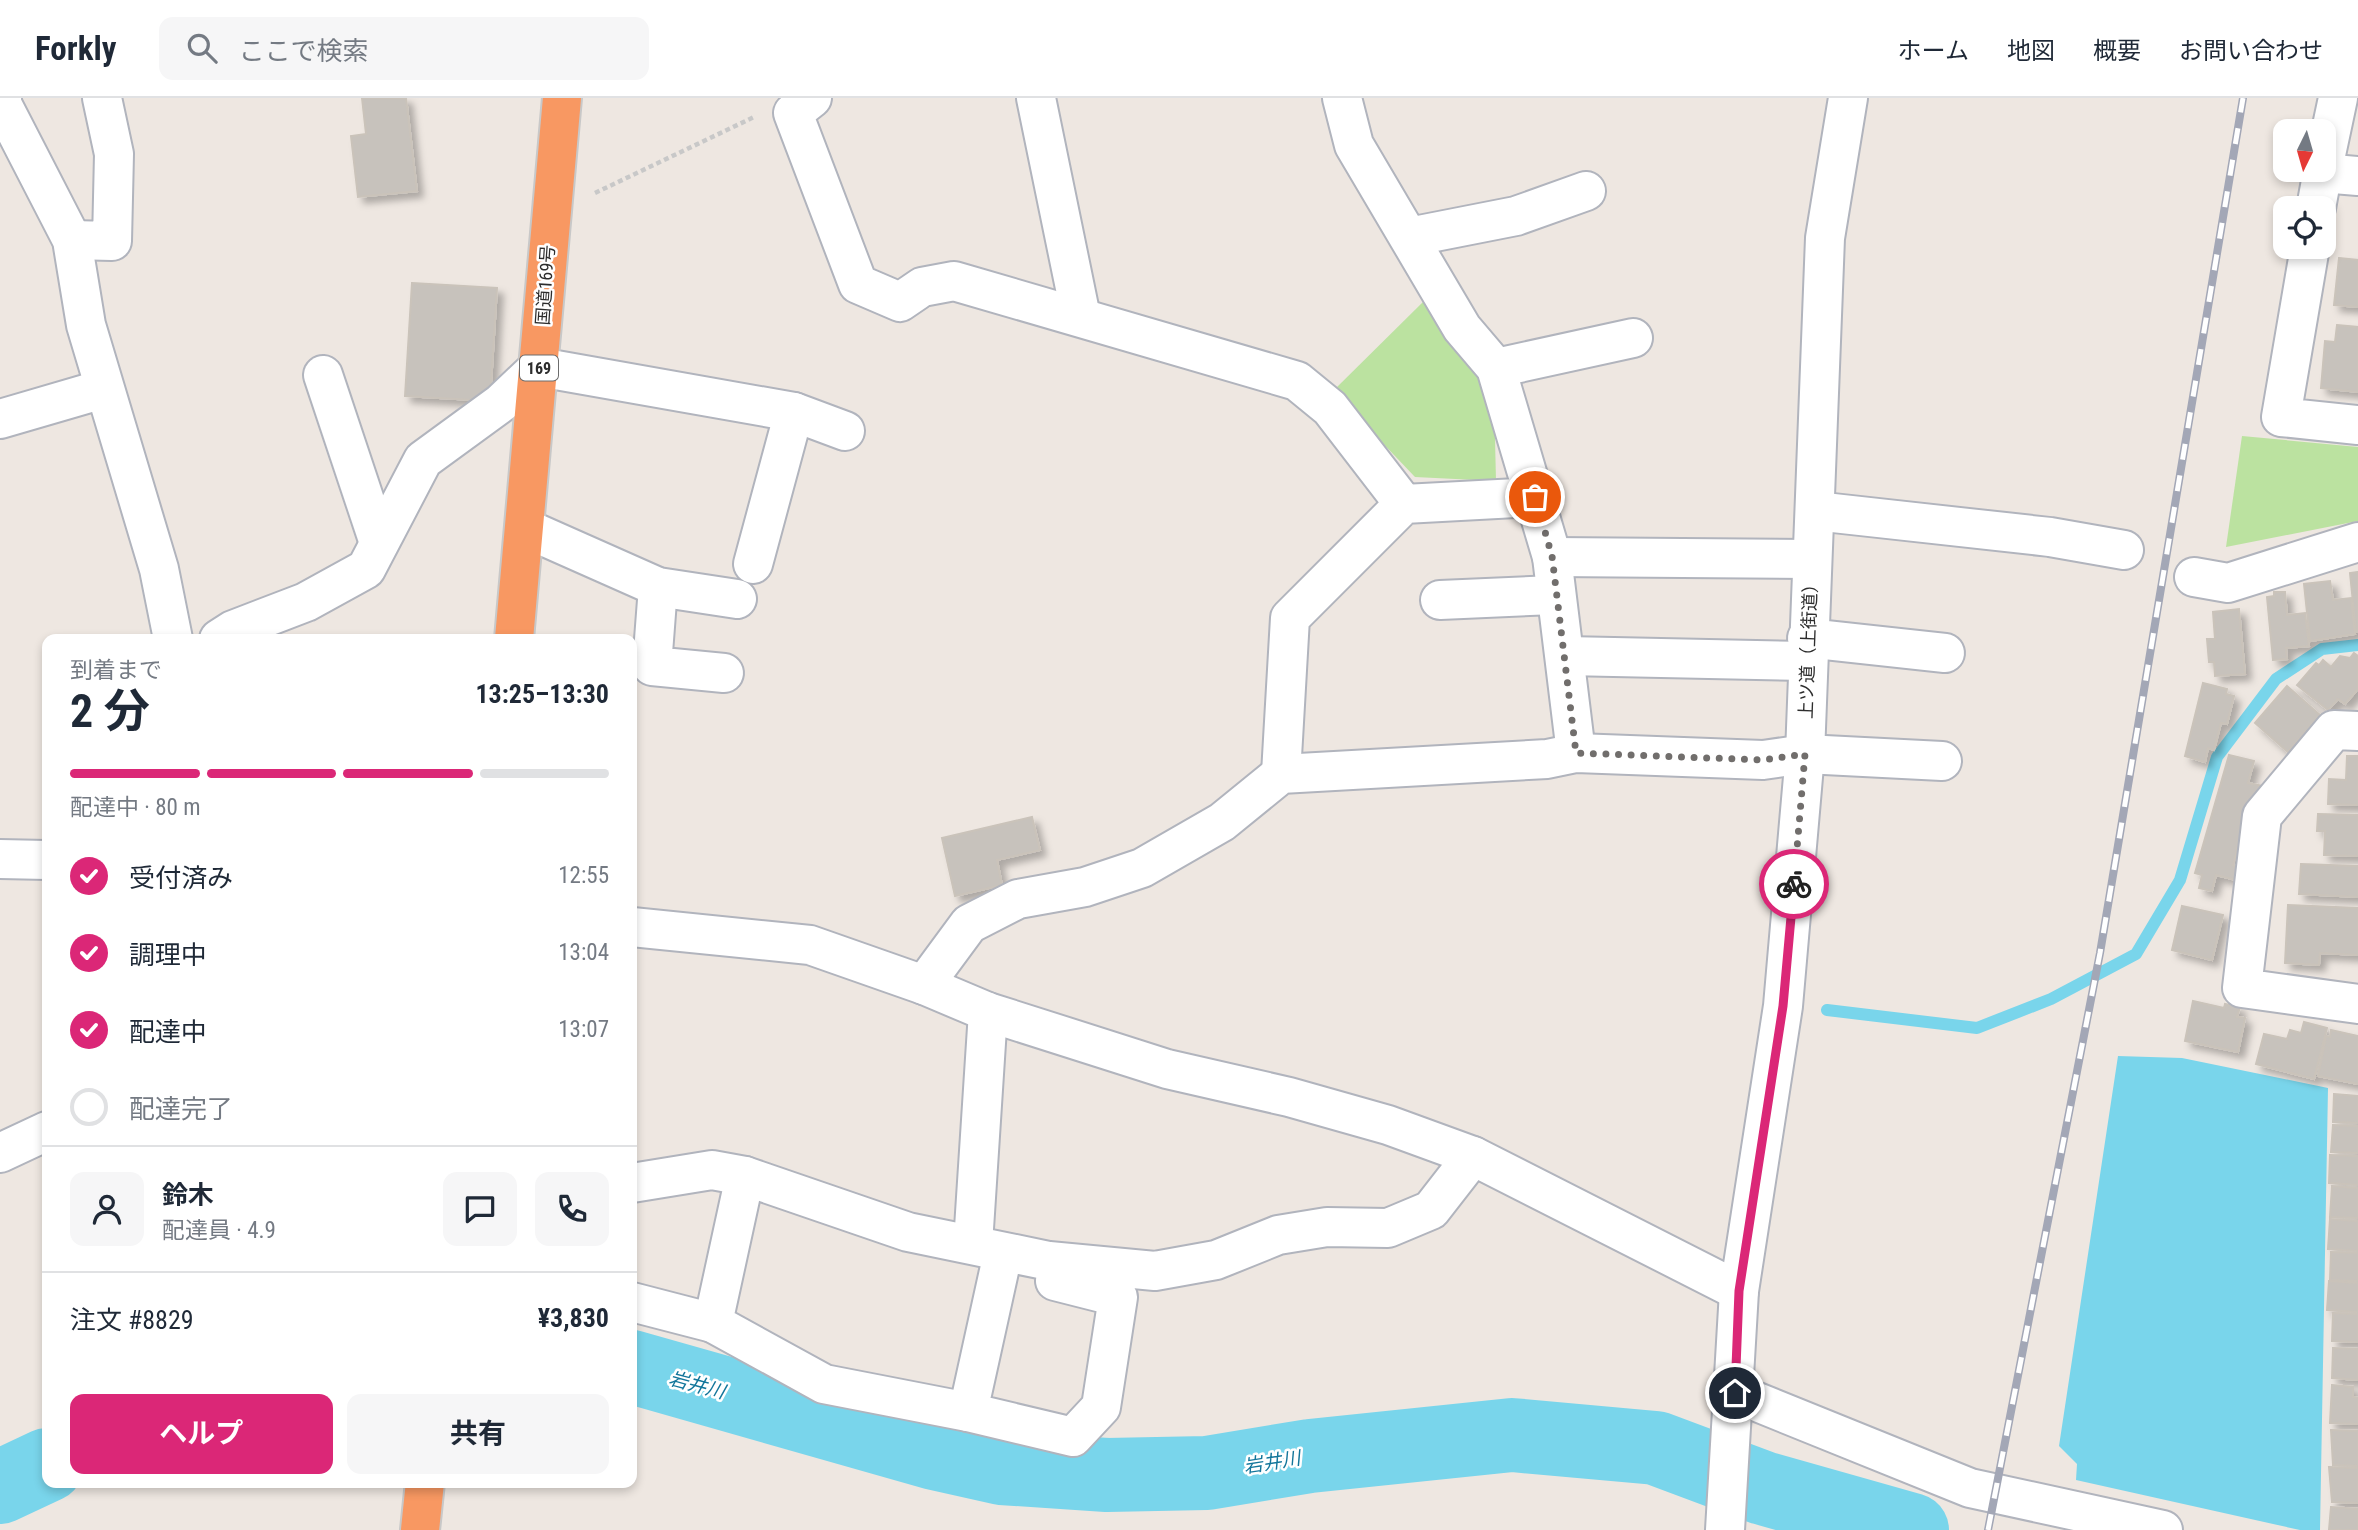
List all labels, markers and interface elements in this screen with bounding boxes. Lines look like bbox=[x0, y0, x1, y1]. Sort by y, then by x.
search box bbox=[159, 17, 649, 80]
text: Forkly bbox=[35, 29, 117, 68]
icon: search bbox=[183, 29, 221, 67]
text: ここで検索 bbox=[239, 36, 369, 66]
text: ホーム bbox=[1898, 37, 1969, 65]
text: 地図 bbox=[2007, 37, 2055, 65]
text: 概要 bbox=[2093, 37, 2141, 65]
text: お問い合わせ bbox=[2179, 37, 2323, 65]
north arrow bbox=[2273, 119, 2336, 182]
map controls bbox=[2273, 119, 2336, 259]
button: locate bbox=[2273, 196, 2336, 259]
street label: 国道169号 bbox=[532, 244, 558, 326]
road number: 169 bbox=[520, 356, 558, 380]
pin bbox=[1505, 467, 1565, 527]
icon: bag bbox=[1516, 478, 1554, 516]
street label: 上ツ道（上街道） bbox=[1795, 575, 1821, 719]
text: 到着まで bbox=[70, 657, 162, 684]
text: 13:25–13:30 bbox=[475, 679, 609, 709]
text: 2 分 bbox=[70, 684, 150, 738]
text: 配達中 · 80 m bbox=[70, 794, 200, 821]
courier bbox=[1759, 849, 1829, 919]
icon: check bbox=[70, 857, 108, 895]
text: 12:55 bbox=[558, 862, 609, 889]
text: 受付済み bbox=[129, 863, 233, 893]
icon: bike bbox=[1775, 865, 1813, 903]
icon: check bbox=[70, 934, 108, 972]
text: 13:04 bbox=[558, 939, 609, 966]
text: 調理中 bbox=[129, 940, 207, 970]
icon: check bbox=[70, 1011, 108, 1049]
text: 13:07 bbox=[558, 1016, 609, 1043]
text: 配達中 bbox=[129, 1017, 207, 1047]
text: 配達完了 bbox=[129, 1094, 233, 1124]
button: person bbox=[70, 1172, 144, 1246]
button: chat bbox=[443, 1172, 517, 1246]
button: phone bbox=[535, 1172, 609, 1246]
text: 鈴木 bbox=[162, 1180, 214, 1210]
text: 配達員 · 4.9 bbox=[162, 1217, 276, 1244]
text: ¥3,830 bbox=[538, 1303, 609, 1333]
text: 注文 #8829 bbox=[70, 1305, 194, 1335]
pin bbox=[1705, 1363, 1765, 1423]
water label: 岩井川 bbox=[666, 1367, 729, 1404]
icon: home bbox=[1716, 1374, 1754, 1412]
button: ヘルプ bbox=[70, 1394, 333, 1474]
button: 共有 bbox=[347, 1394, 609, 1474]
water label: 岩井川 bbox=[1242, 1446, 1304, 1478]

